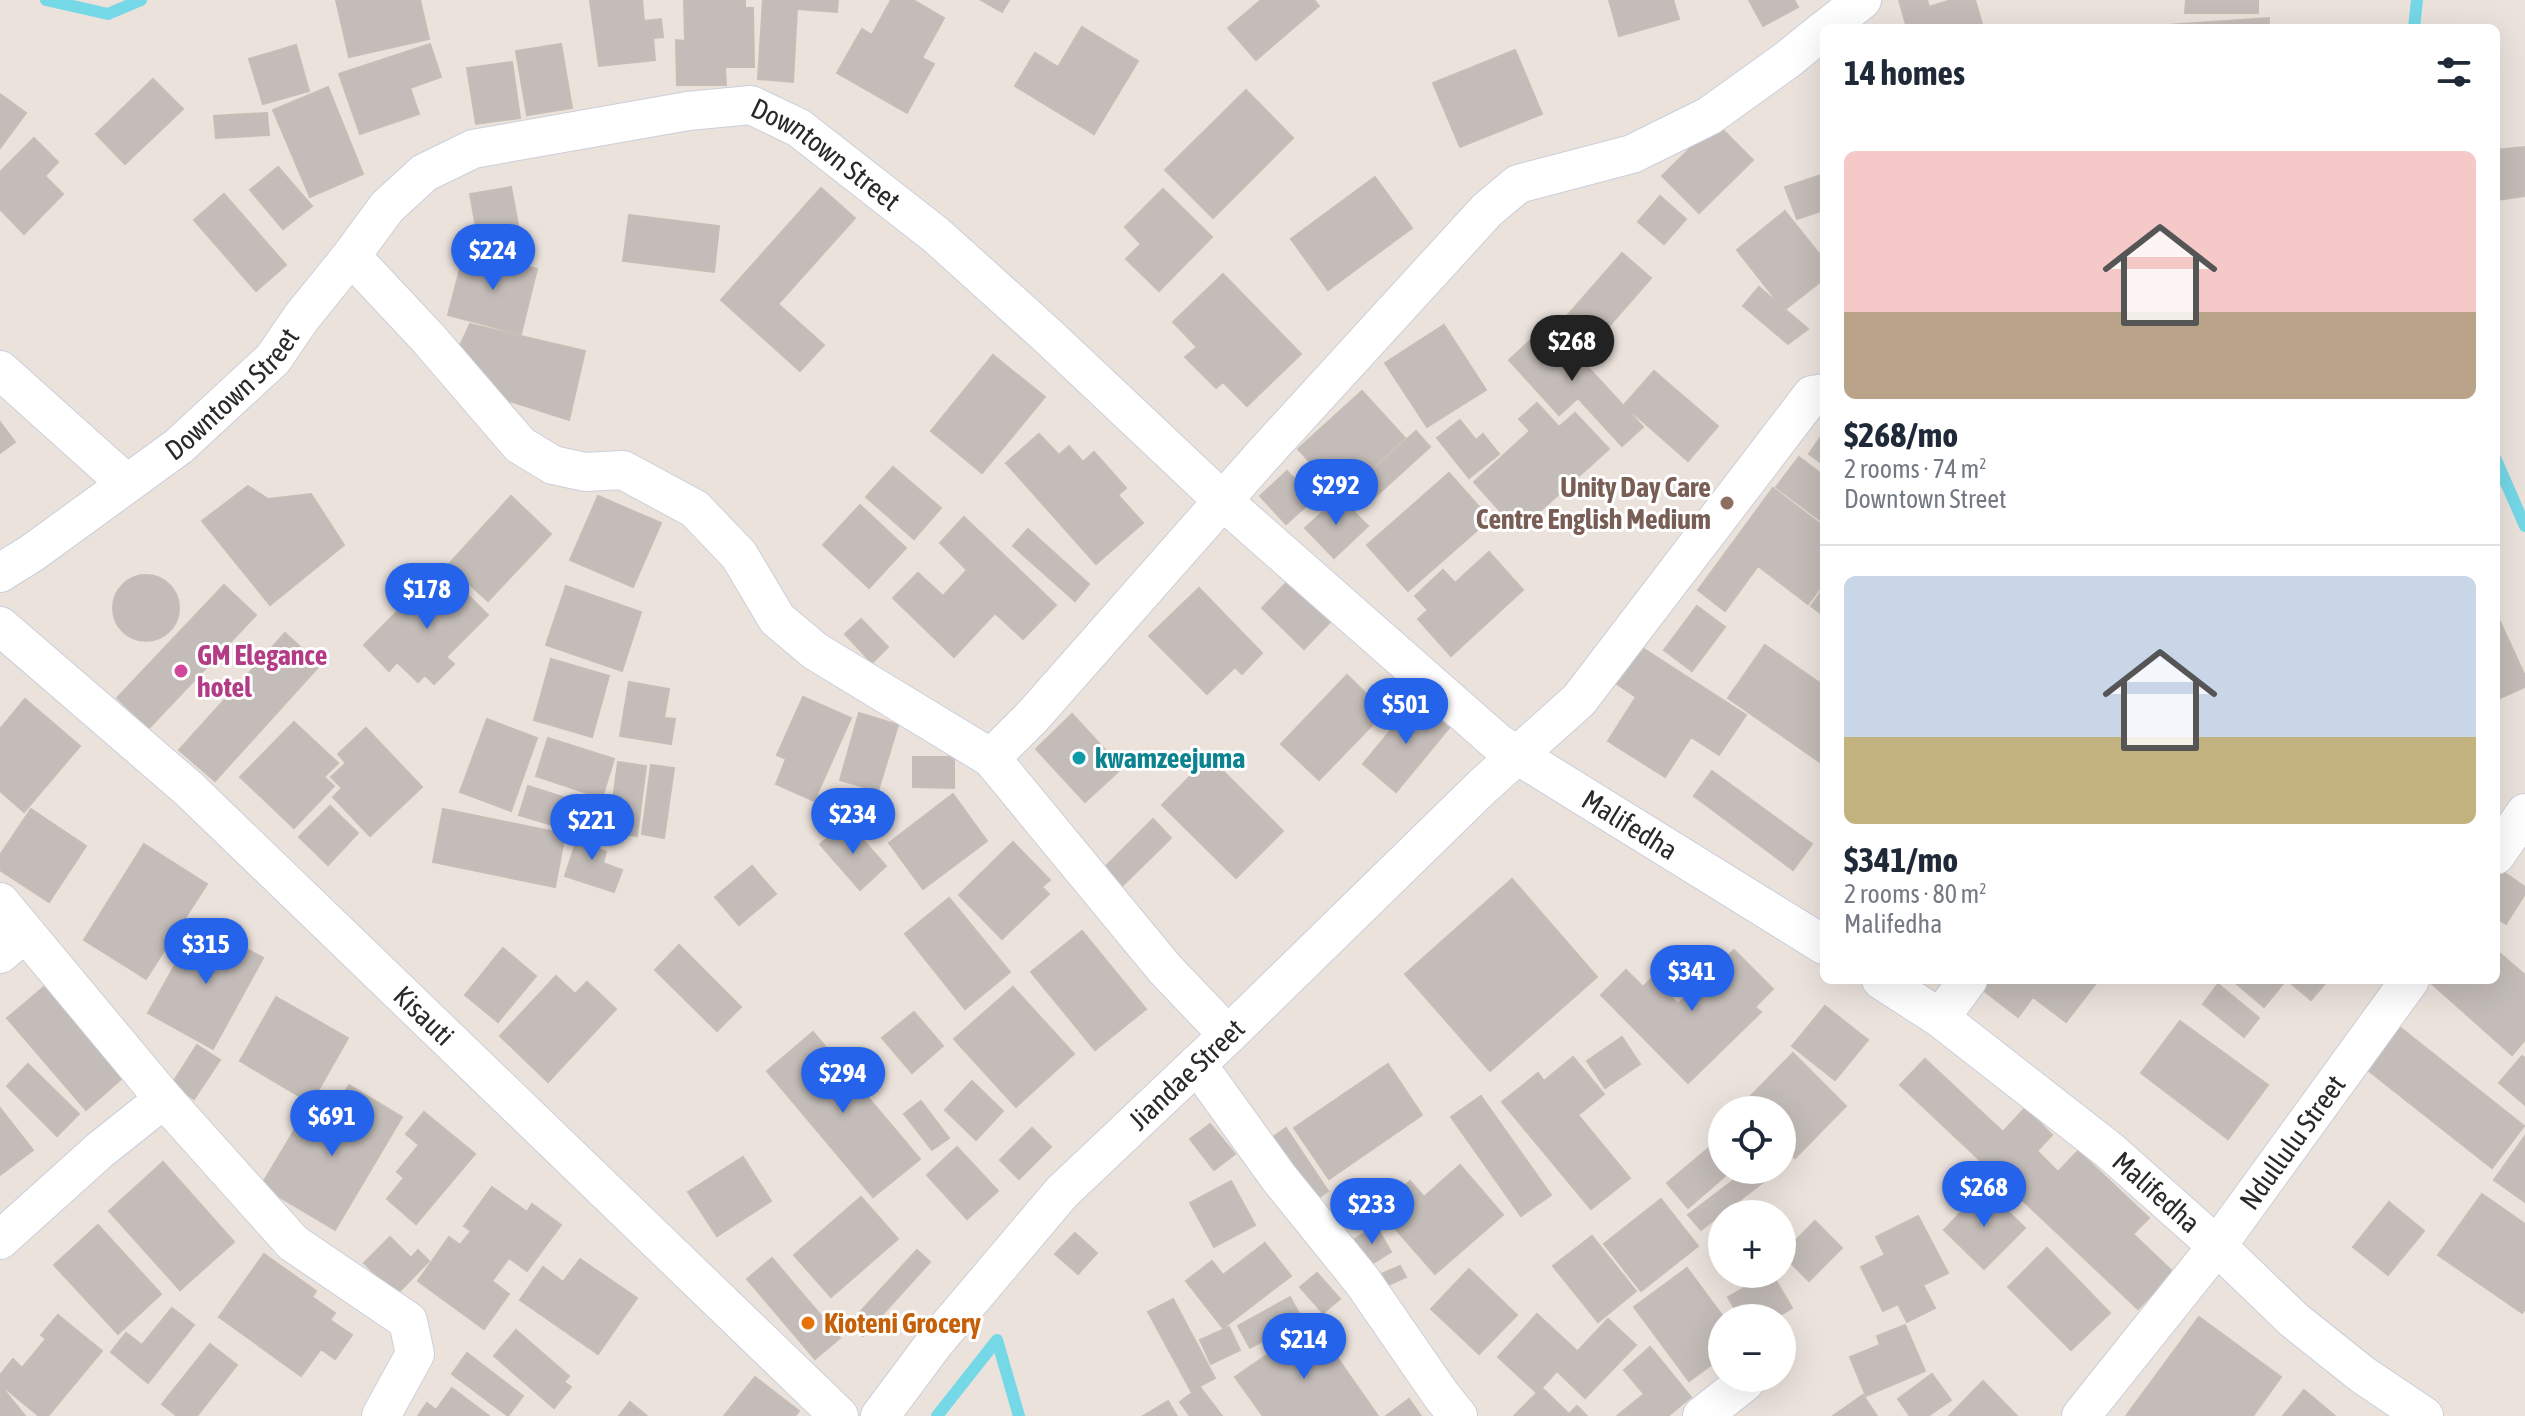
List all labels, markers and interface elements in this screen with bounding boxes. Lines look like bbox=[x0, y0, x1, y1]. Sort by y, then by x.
icon: filters bbox=[2432, 50, 2476, 94]
text: 14 homes bbox=[1844, 53, 1965, 92]
street label: Downtown Street bbox=[746, 92, 907, 217]
icon: home bbox=[2088, 203, 2232, 347]
pin: $224 bbox=[446, 224, 540, 292]
text: $224 bbox=[469, 235, 517, 265]
pin: $268 bbox=[1525, 315, 1619, 383]
street label: Downtown Street bbox=[159, 322, 305, 467]
text: $268 bbox=[1548, 326, 1596, 356]
text: $268/mo bbox=[1844, 415, 1958, 454]
text: 2 rooms · 74 m² bbox=[1844, 454, 1986, 484]
pin: $292 bbox=[1289, 459, 1383, 527]
text: $292 bbox=[1312, 470, 1360, 500]
place label: Unity Day Care Centre English Medium bbox=[1476, 471, 1711, 535]
text: Downtown Street bbox=[1844, 484, 2007, 514]
marker: Unity Day Care Centre English Medium bbox=[1718, 494, 1736, 512]
pin: $178 bbox=[380, 563, 474, 631]
text: $178 bbox=[403, 574, 451, 604]
icon: home bbox=[2088, 628, 2232, 772]
place label: GM Elegance hotel bbox=[197, 639, 327, 703]
marker: GM Elegance hotel bbox=[172, 662, 190, 680]
pin: $501 bbox=[1359, 678, 1453, 746]
text: $501 bbox=[1382, 689, 1430, 719]
place label: kwamzeejuma bbox=[1095, 742, 1245, 774]
marker: kwamzeejuma bbox=[1070, 749, 1088, 767]
street label: Malifedha bbox=[1576, 783, 1683, 866]
pin: $234 bbox=[806, 788, 900, 856]
pin: $221 bbox=[545, 794, 639, 862]
text: $234 bbox=[829, 799, 877, 829]
text: $221 bbox=[568, 805, 616, 835]
text: $341/mo bbox=[1844, 840, 1958, 879]
text: 2 rooms · 80 m² bbox=[1844, 879, 1986, 909]
text: Malifedha bbox=[1844, 909, 1942, 939]
pin: $315 bbox=[159, 918, 253, 986]
text: $315 bbox=[182, 929, 230, 959]
pin: $341 bbox=[1645, 945, 1739, 1013]
text: $341 bbox=[1668, 956, 1716, 986]
street label: Kisauti bbox=[387, 979, 461, 1052]
street label: Jiandae Street bbox=[1122, 1012, 1251, 1136]
pin: $294 bbox=[796, 1047, 890, 1115]
text: $294 bbox=[819, 1058, 867, 1088]
street label: Ndullulu Street bbox=[2233, 1069, 2352, 1215]
pin: $691 bbox=[285, 1090, 379, 1158]
map controls bbox=[1708, 1096, 1796, 1392]
button: locate bbox=[1708, 1096, 1796, 1184]
text: $691 bbox=[308, 1101, 356, 1131]
street label: Malifedha bbox=[2106, 1145, 2207, 1239]
pin: $268 bbox=[1937, 1161, 2031, 1229]
text: $268 bbox=[1960, 1172, 2008, 1202]
pin: $233 bbox=[1325, 1178, 1419, 1246]
text: $233 bbox=[1348, 1189, 1396, 1219]
button: + bbox=[1708, 1200, 1796, 1288]
button: − bbox=[1708, 1304, 1796, 1392]
place label: Kioteni Grocery bbox=[824, 1307, 981, 1339]
pin: $214 bbox=[1257, 1313, 1351, 1381]
marker: Kioteni Grocery bbox=[799, 1314, 817, 1332]
text: $214 bbox=[1280, 1324, 1328, 1354]

